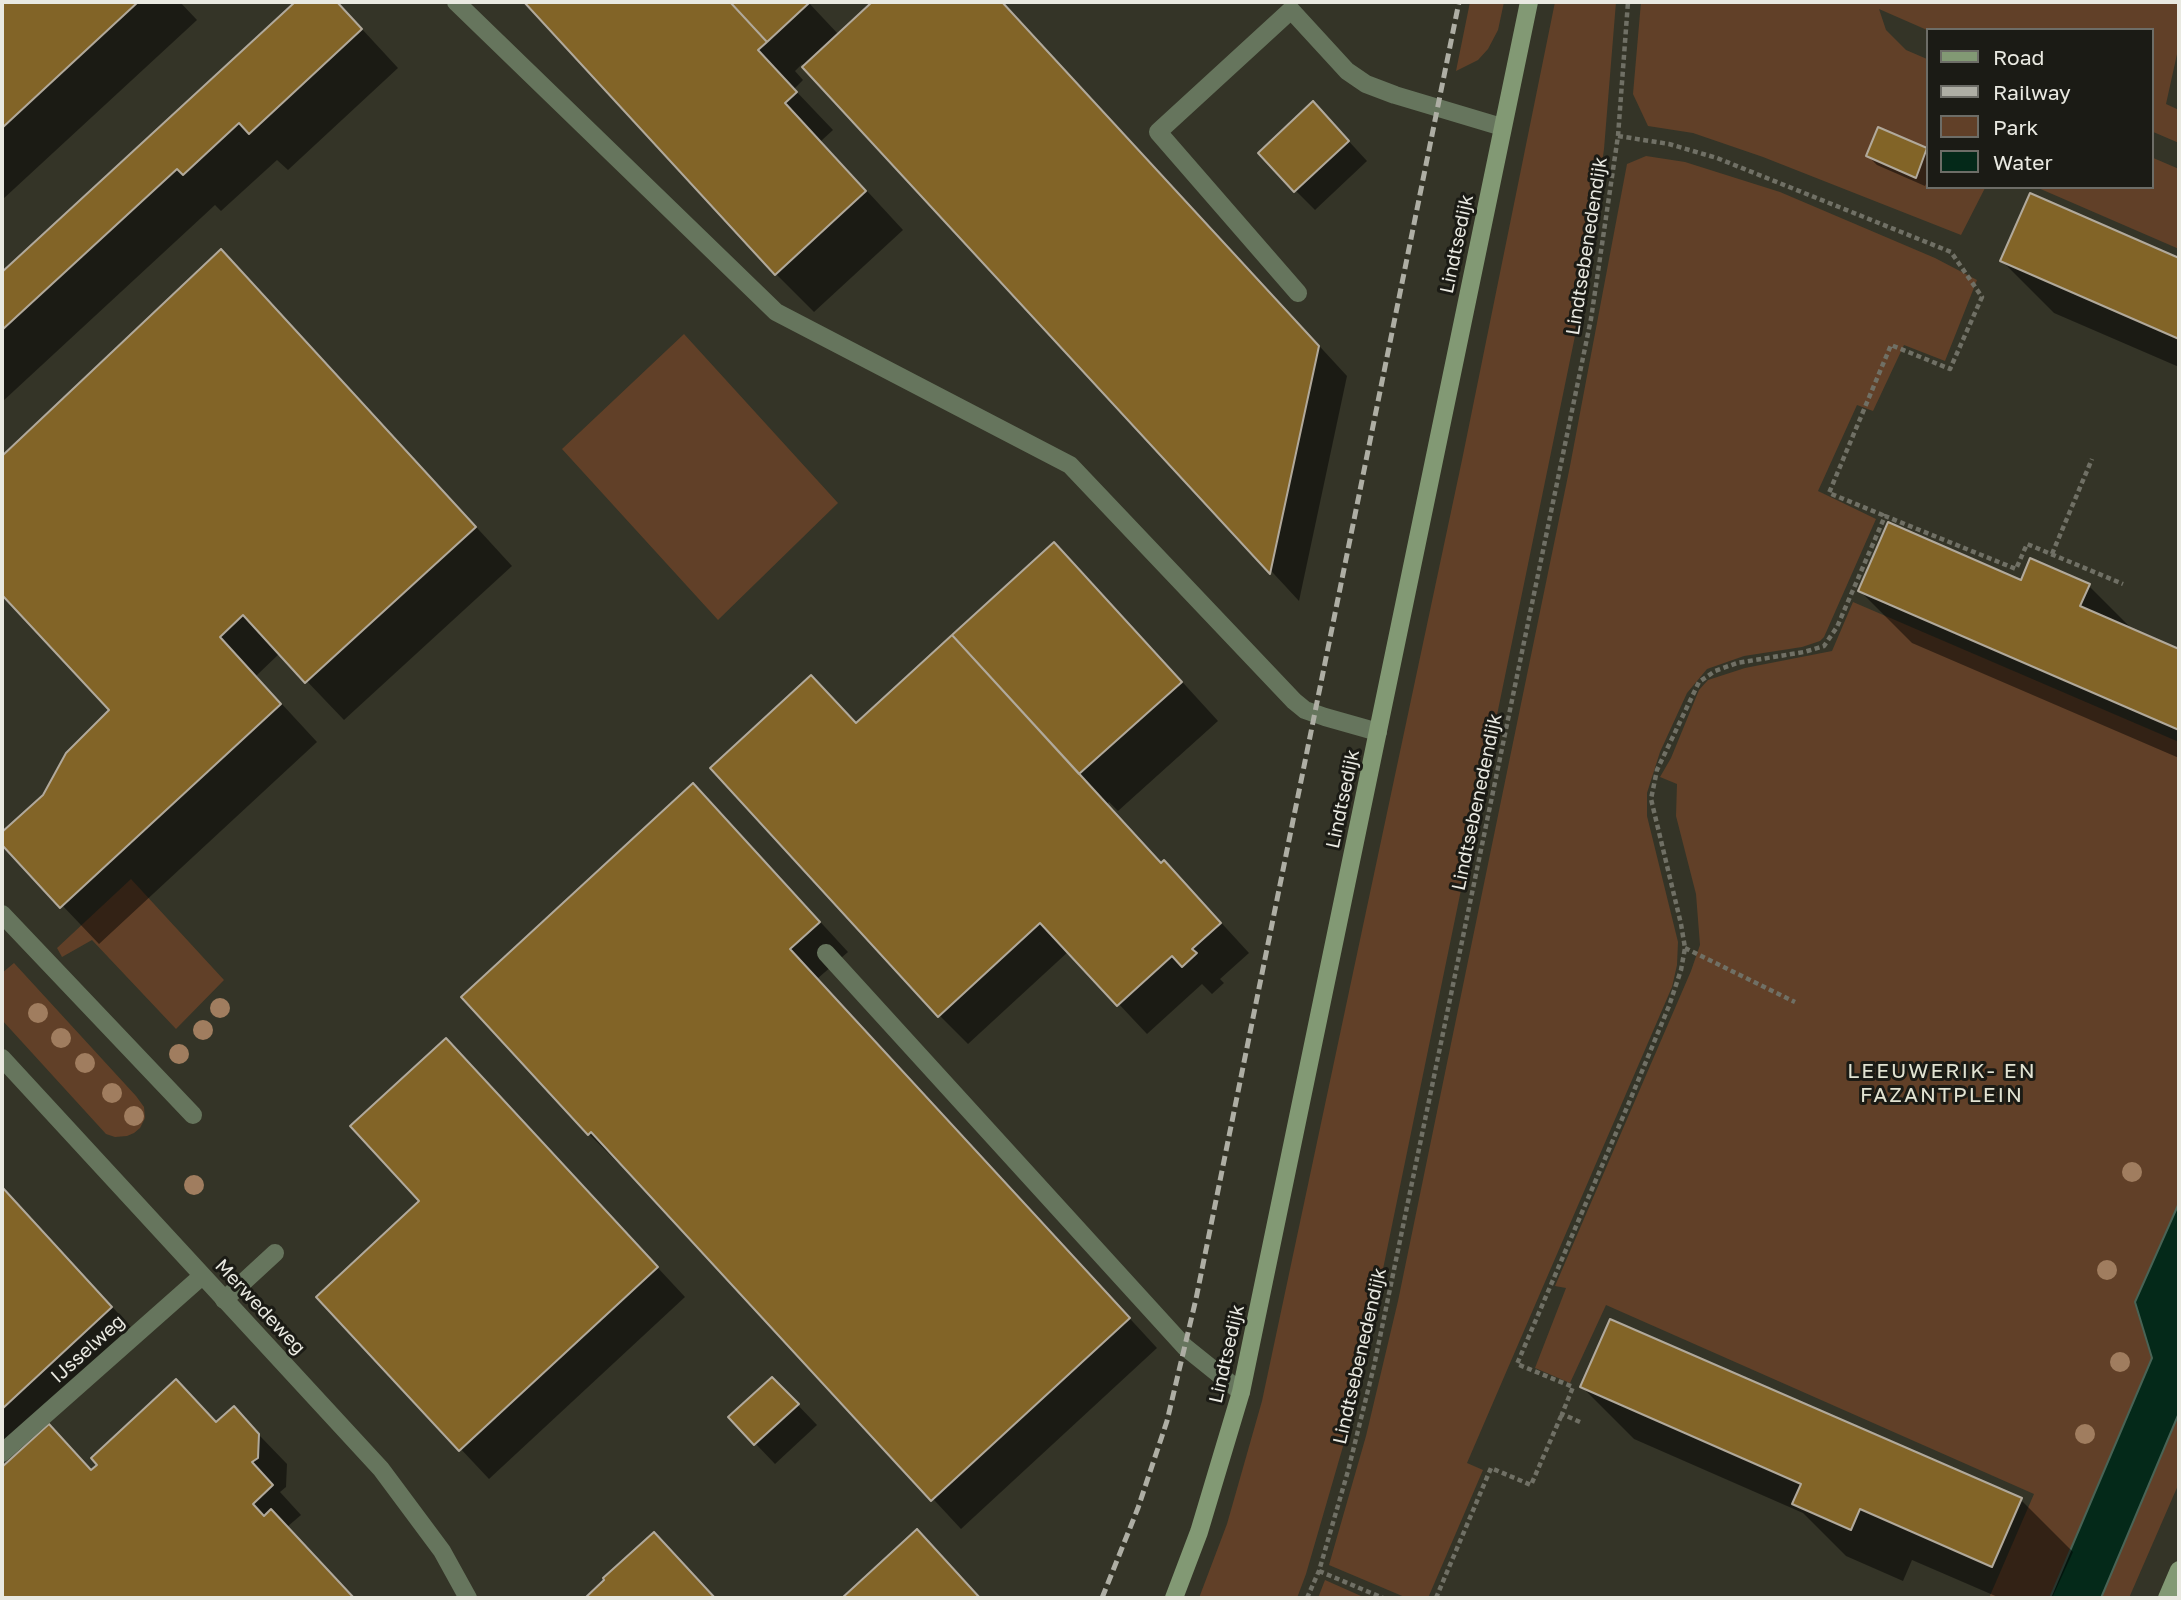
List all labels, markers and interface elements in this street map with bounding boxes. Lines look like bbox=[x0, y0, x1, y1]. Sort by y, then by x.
legend bbox=[1926, 28, 2153, 189]
text: Road bbox=[1993, 44, 2044, 70]
text: Railway bbox=[1993, 79, 2071, 105]
text: Park bbox=[1993, 114, 2038, 140]
text: Water bbox=[1993, 149, 2053, 175]
street label: Lindtsebenedendijk bbox=[1562, 155, 1612, 337]
street label: Lindtsedijk bbox=[1435, 192, 1479, 296]
street label: Lindtsebenedendijk bbox=[1447, 711, 1507, 893]
street label: Lindtsedijk bbox=[1321, 747, 1365, 851]
district label: LEEUWERIK- EN FAZANTPLEIN bbox=[1849, 1058, 2035, 1108]
street label: Merwedeweg bbox=[210, 1255, 310, 1359]
street label: Lindtsebenedendijk bbox=[1329, 1266, 1391, 1446]
street label: Lindtsedijk bbox=[1205, 1302, 1249, 1406]
street label: IJsselweg bbox=[46, 1310, 130, 1388]

